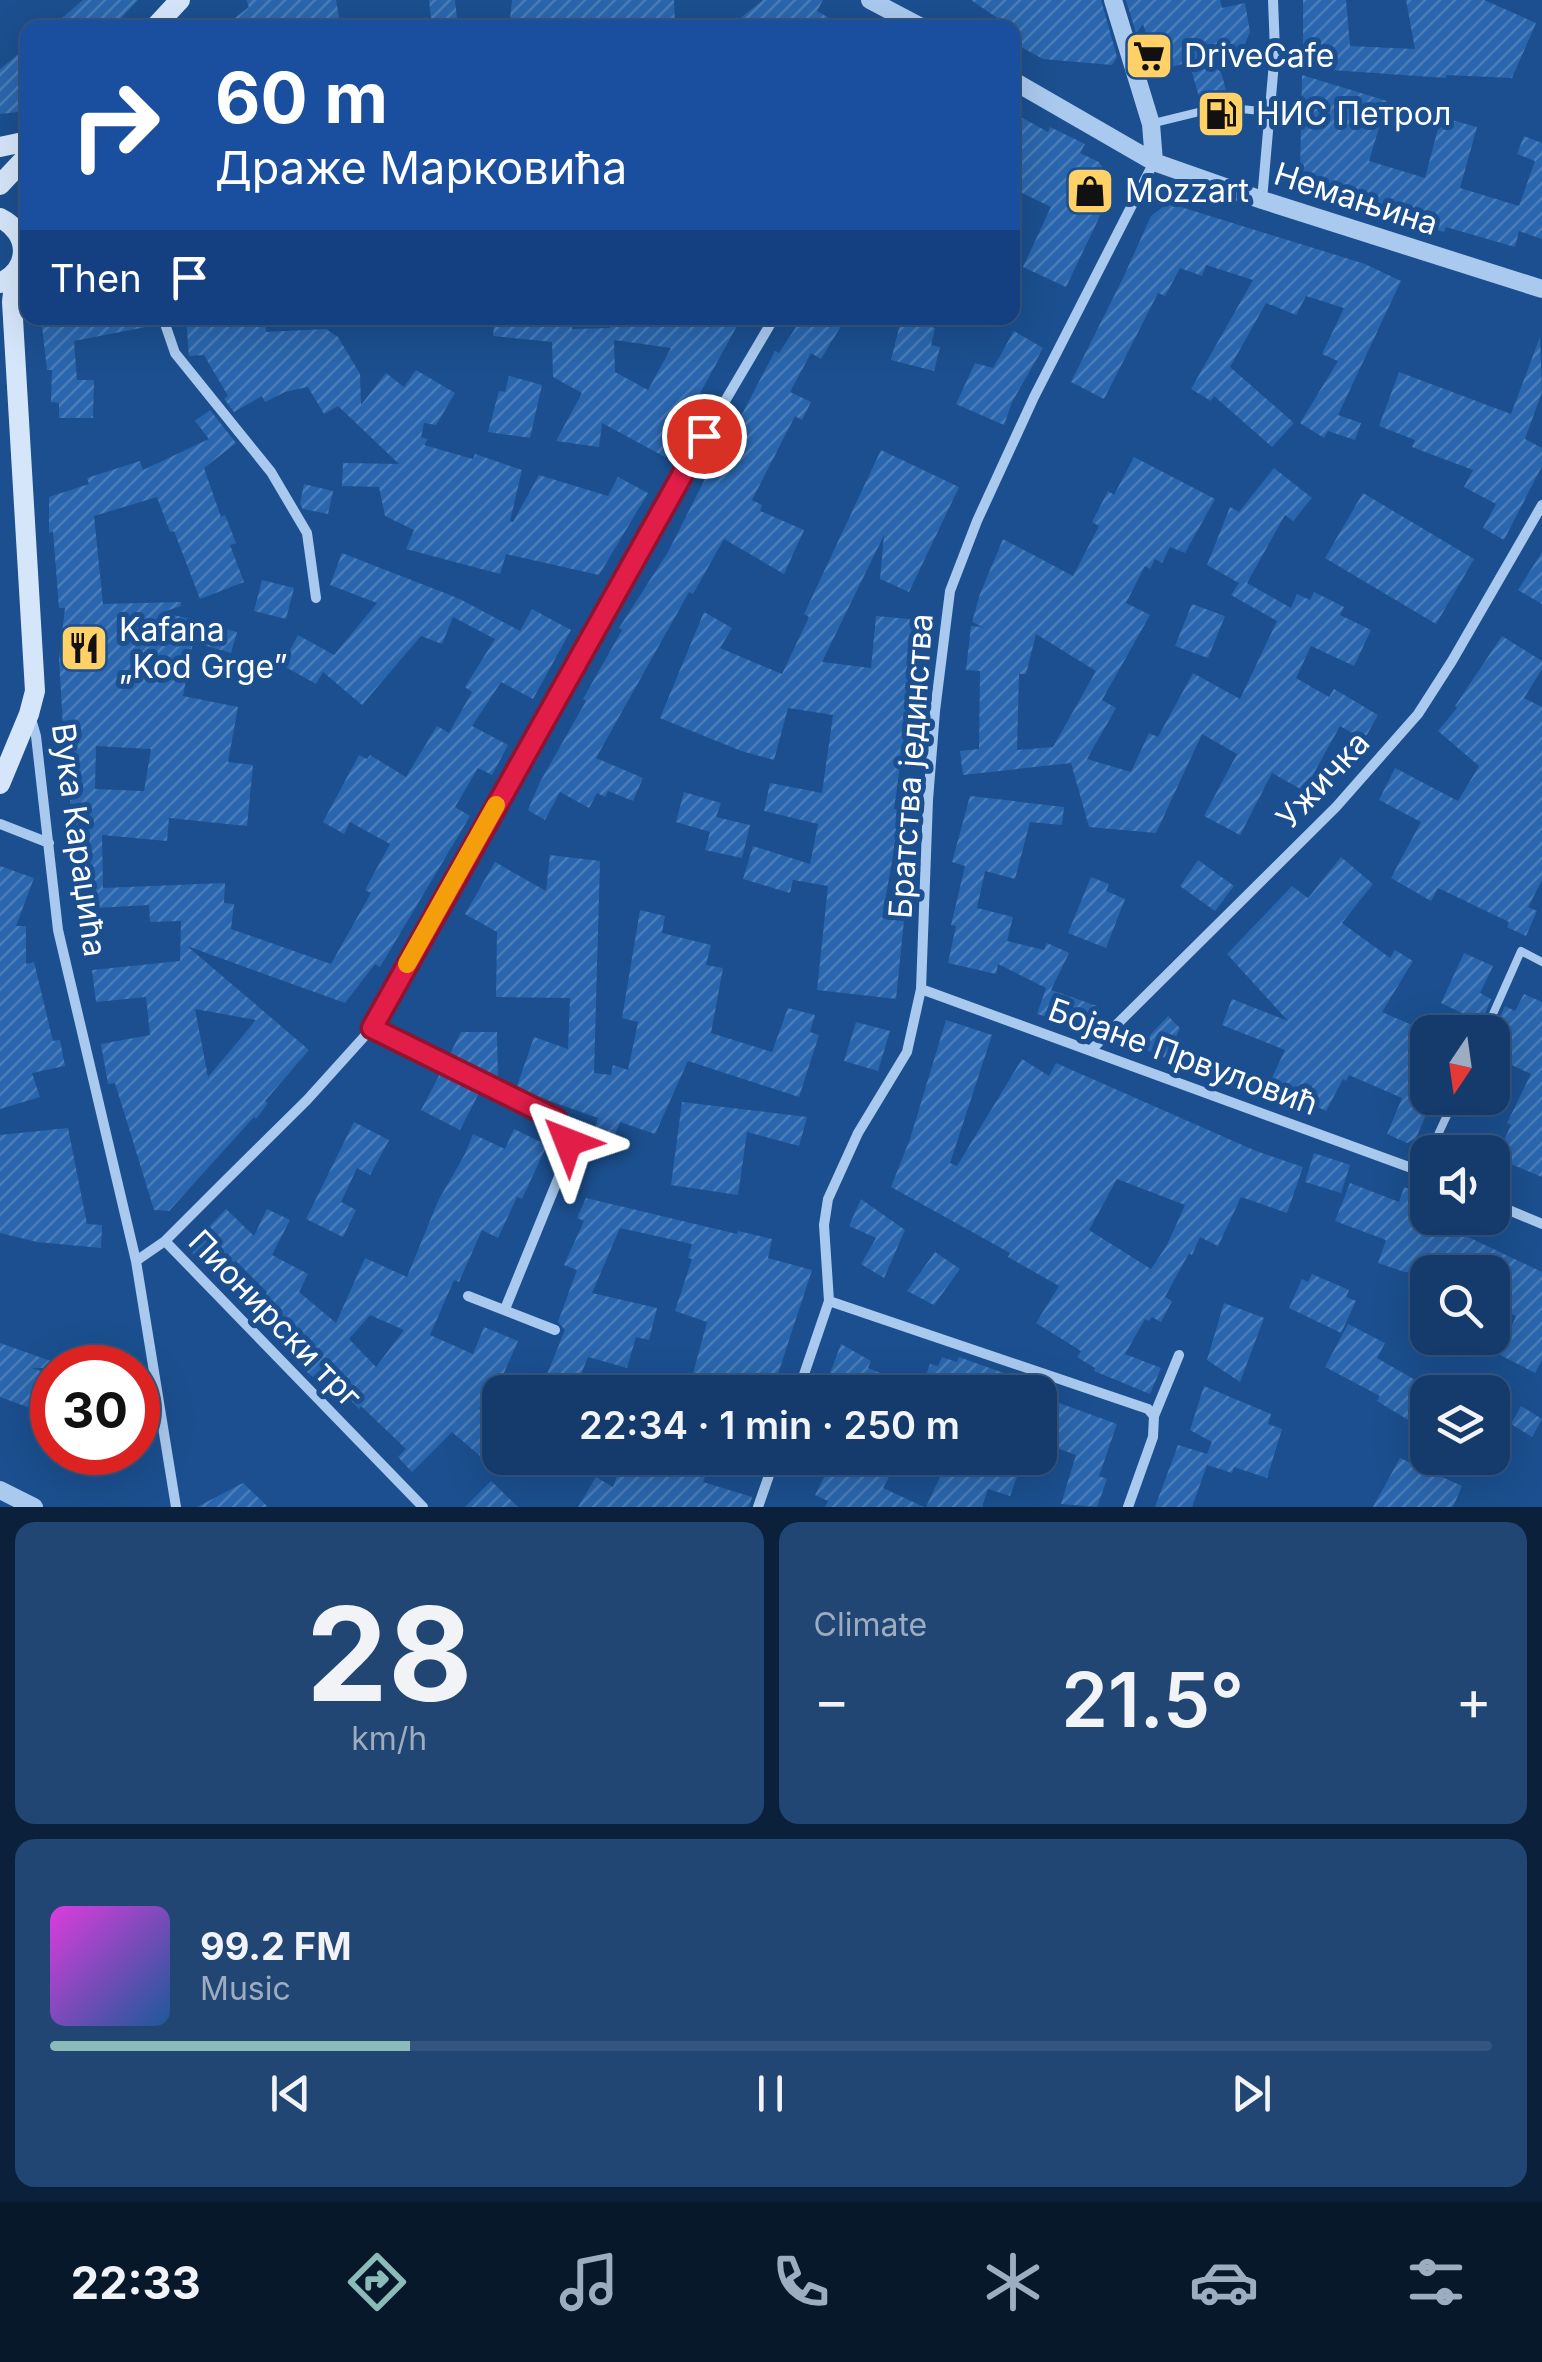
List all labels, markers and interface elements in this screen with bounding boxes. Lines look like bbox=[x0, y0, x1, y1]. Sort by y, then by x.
supermarket icon: DriveCafe bbox=[1123, 30, 1175, 82]
place label: DriveCafe bbox=[1184, 36, 1334, 75]
text: 60 m bbox=[215, 55, 388, 140]
icon: right bbox=[50, 60, 180, 190]
fuel station icon: НИС Петрол bbox=[1195, 88, 1247, 140]
place label: НИС Петрол bbox=[1256, 94, 1451, 133]
text: Драже Марковића bbox=[215, 140, 627, 195]
street label: Немањина bbox=[1270, 154, 1443, 243]
shop icon: Mozzart bbox=[1064, 165, 1116, 217]
place label: Mozzart bbox=[1125, 171, 1249, 210]
icon: arrive bbox=[162, 250, 217, 305]
text: Then bbox=[50, 255, 142, 301]
pin bbox=[662, 394, 747, 479]
icon: arrive bbox=[677, 409, 732, 464]
place label: Kafana „Kod Grge” bbox=[119, 610, 287, 686]
street label: Братства јединства bbox=[880, 612, 941, 920]
restaurant icon: Kafana „Kod Grge” bbox=[58, 622, 110, 674]
street label: Вука Караџића bbox=[44, 721, 115, 959]
street label: Ужичка bbox=[1268, 723, 1377, 836]
street label: Бојане Првуловић bbox=[1043, 990, 1323, 1123]
north arrow bbox=[1410, 1015, 1510, 1115]
map controls bbox=[1410, 1015, 1510, 1475]
position arrow bbox=[516, 1090, 620, 1194]
button: sound bbox=[1410, 1135, 1510, 1235]
street label: Пионирски трг bbox=[181, 1222, 370, 1416]
button: search bbox=[1410, 1255, 1510, 1355]
speed limit sign: 30 bbox=[30, 1345, 160, 1475]
button: layers bbox=[1410, 1375, 1510, 1475]
text: 22:34 · 1 min · 250 m bbox=[579, 1402, 960, 1448]
text: 28 bbox=[306, 1575, 473, 1732]
text: Climate bbox=[814, 1605, 927, 1644]
text: 21.5° bbox=[1061, 1654, 1244, 1745]
text: − bbox=[814, 1667, 850, 1733]
text: + bbox=[1456, 1667, 1492, 1733]
text: km/h bbox=[351, 1719, 427, 1758]
text: 99.2 FM bbox=[200, 1923, 352, 1969]
text: Music bbox=[200, 1969, 291, 2008]
icon: previous bbox=[263, 2066, 318, 2121]
icon: pause bbox=[743, 2066, 798, 2121]
icon: next bbox=[1224, 2066, 1279, 2121]
icon: directions bbox=[342, 2247, 412, 2317]
icon: music bbox=[554, 2247, 624, 2317]
icon: phone bbox=[766, 2247, 836, 2317]
icon: climate bbox=[978, 2247, 1048, 2317]
icon: car bbox=[1189, 2247, 1259, 2317]
icon: filters bbox=[1401, 2247, 1471, 2317]
text: 22:33 bbox=[71, 2255, 201, 2310]

